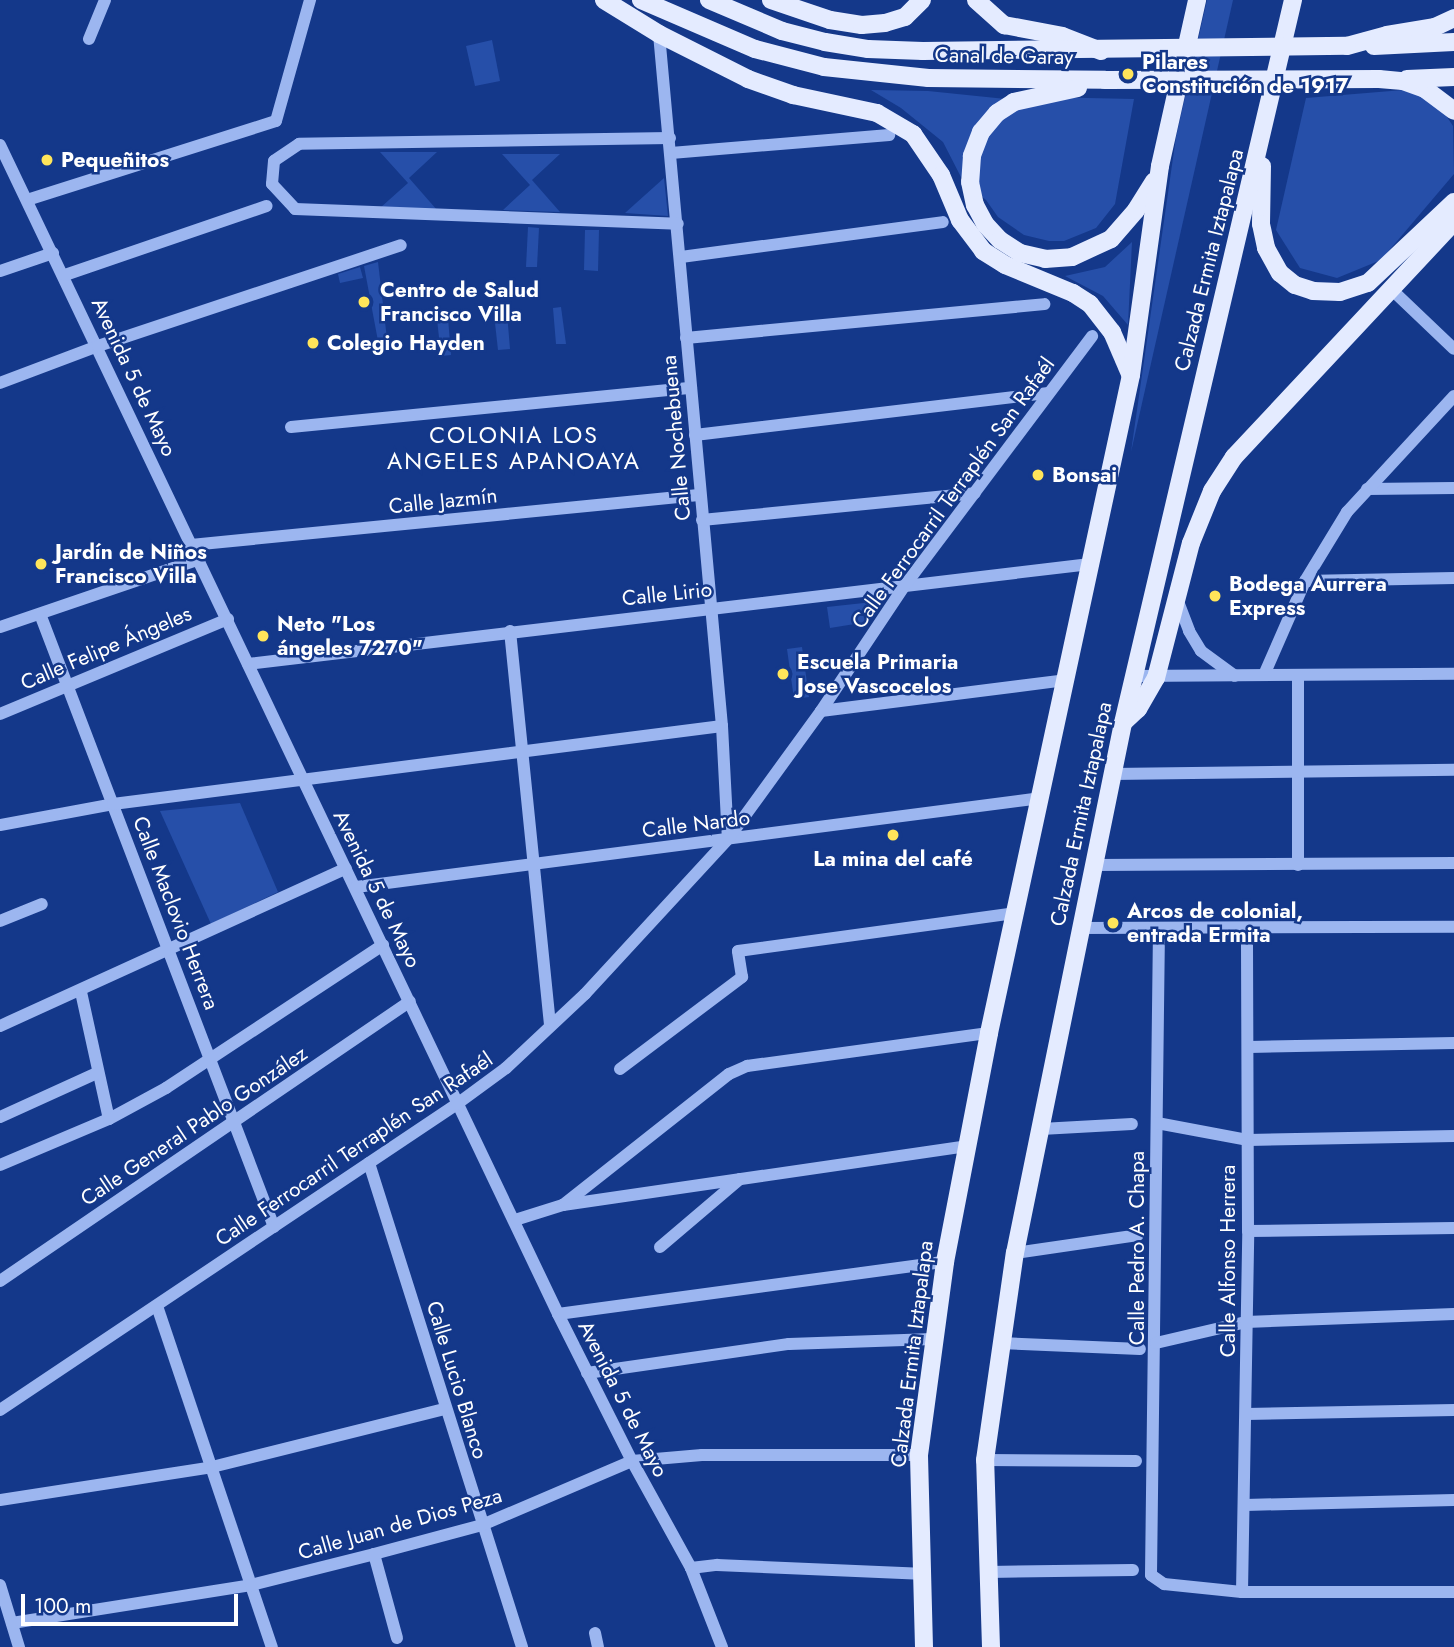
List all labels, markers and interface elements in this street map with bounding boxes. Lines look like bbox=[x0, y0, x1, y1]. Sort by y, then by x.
street label: Canal de Garay bbox=[934, 42, 1074, 70]
place label: Pilares Constitución de 1917 bbox=[1142, 49, 1348, 99]
marker: Pilares Constitución de 1917 bbox=[1120, 66, 1136, 82]
street label: Calzada Ermita Iztapalapa bbox=[1169, 146, 1249, 374]
place label: Pequeñitos bbox=[61, 147, 169, 173]
marker: Pequeñitos bbox=[39, 152, 55, 168]
place label: Centro de Salud Francisco Villa bbox=[380, 277, 539, 327]
marker: Centro de Salud Francisco Villa bbox=[354, 292, 374, 312]
street label: Avenida 5 de Mayo bbox=[86, 294, 182, 460]
place label: Colegio Hayden bbox=[327, 330, 485, 356]
marker: Colegio Hayden bbox=[305, 335, 321, 351]
street label: Calle Ferrocarril Terraplén San Rafaél bbox=[846, 352, 1060, 634]
street label: Calle Nochebuena bbox=[656, 354, 696, 522]
district label: COLONIA LOS ANGELES APANOAYA bbox=[389, 421, 639, 475]
place label: Bonsai bbox=[1052, 462, 1117, 488]
marker: Bonsai bbox=[1030, 467, 1046, 483]
street label: Calle Jazmín bbox=[388, 483, 498, 519]
place label: Jardín de Niños Francisco Villa bbox=[55, 539, 207, 589]
marker: Jardín de Niños Francisco Villa bbox=[33, 556, 49, 572]
place label: Bodega Aurrera Express bbox=[1229, 571, 1387, 621]
street label: Calle Lirio bbox=[621, 577, 713, 611]
marker: Bodega Aurrera Express bbox=[1207, 588, 1223, 604]
street label: Calle Felipe Ángeles bbox=[17, 601, 195, 695]
place label: Neto "Los ángeles 7270" bbox=[277, 611, 423, 661]
marker: Neto "Los ángeles 7270" bbox=[255, 628, 271, 644]
place label: Escuela Primaria Jose Vascocelos bbox=[797, 649, 958, 699]
marker: Escuela Primaria Jose Vascocelos bbox=[775, 666, 791, 682]
street label: Calzada Ermita Iztapalapa bbox=[1045, 700, 1117, 928]
street label: Calle Nardo bbox=[641, 805, 751, 843]
street label: Avenida 5 de Mayo bbox=[328, 806, 426, 972]
street label: Calle Maclovio Herrera bbox=[128, 813, 224, 1013]
marker: La mina del café bbox=[885, 827, 901, 843]
place label: La mina del café bbox=[813, 846, 973, 872]
place label: Arcos de colonial, entrada Ermita bbox=[1127, 898, 1303, 948]
marker: Arcos de colonial, entrada Ermita bbox=[1105, 915, 1121, 931]
street label: Calle General Pablo González bbox=[76, 1041, 312, 1211]
street label: Calle Ferrocarril Terraplén San Rafaél bbox=[211, 1047, 497, 1251]
street label: Calle Pedro A. Chapa bbox=[1124, 1151, 1150, 1345]
street label: Calle Alfonso Herrera bbox=[1215, 1165, 1241, 1357]
street label: Calzada Ermita Iztapalapa bbox=[886, 1239, 938, 1469]
street label: Calle Lucio Blanco bbox=[421, 1298, 493, 1462]
street label: Avenida 5 de Mayo bbox=[573, 1317, 673, 1481]
street label: Calle Juan de Dios Peza bbox=[295, 1483, 505, 1565]
scale bar bbox=[24, 1580, 242, 1624]
text: 100 m bbox=[34, 1591, 91, 1621]

